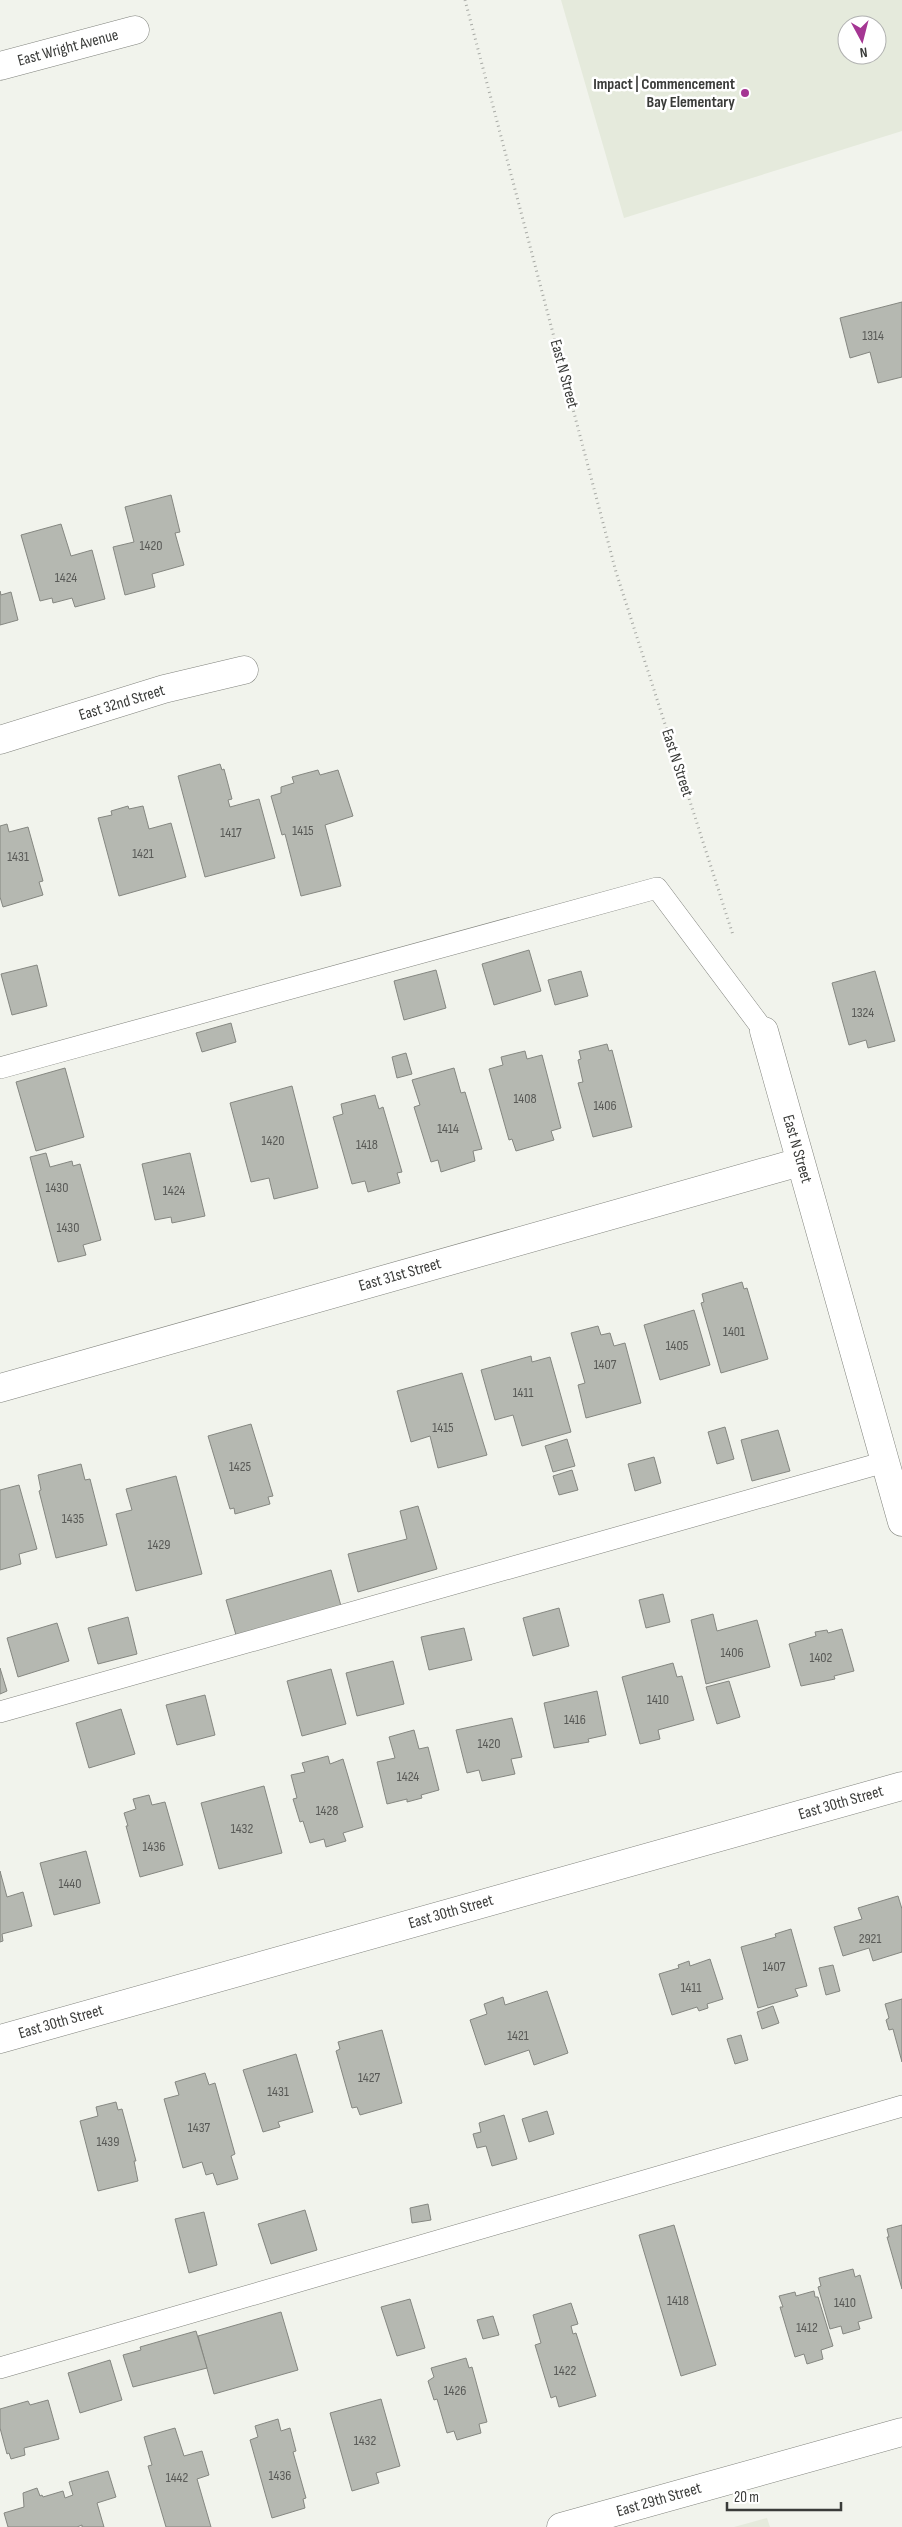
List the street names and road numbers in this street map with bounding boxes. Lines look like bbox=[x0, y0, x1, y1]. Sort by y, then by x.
street label: East Wright Avenue bbox=[16, 25, 120, 71]
street label: East N Street bbox=[546, 338, 582, 410]
street label: East 32nd Street bbox=[77, 681, 167, 725]
street label: East N Street bbox=[657, 727, 697, 799]
street label: East N Street bbox=[778, 1113, 816, 1185]
street label: East 31st Street bbox=[357, 1254, 444, 1296]
street label: East 30th Street bbox=[796, 1782, 886, 1824]
street label: East 30th Street bbox=[406, 1891, 496, 1933]
street label: East 30th Street bbox=[16, 2001, 106, 2043]
street label: East 29th Street bbox=[614, 2479, 704, 2521]

